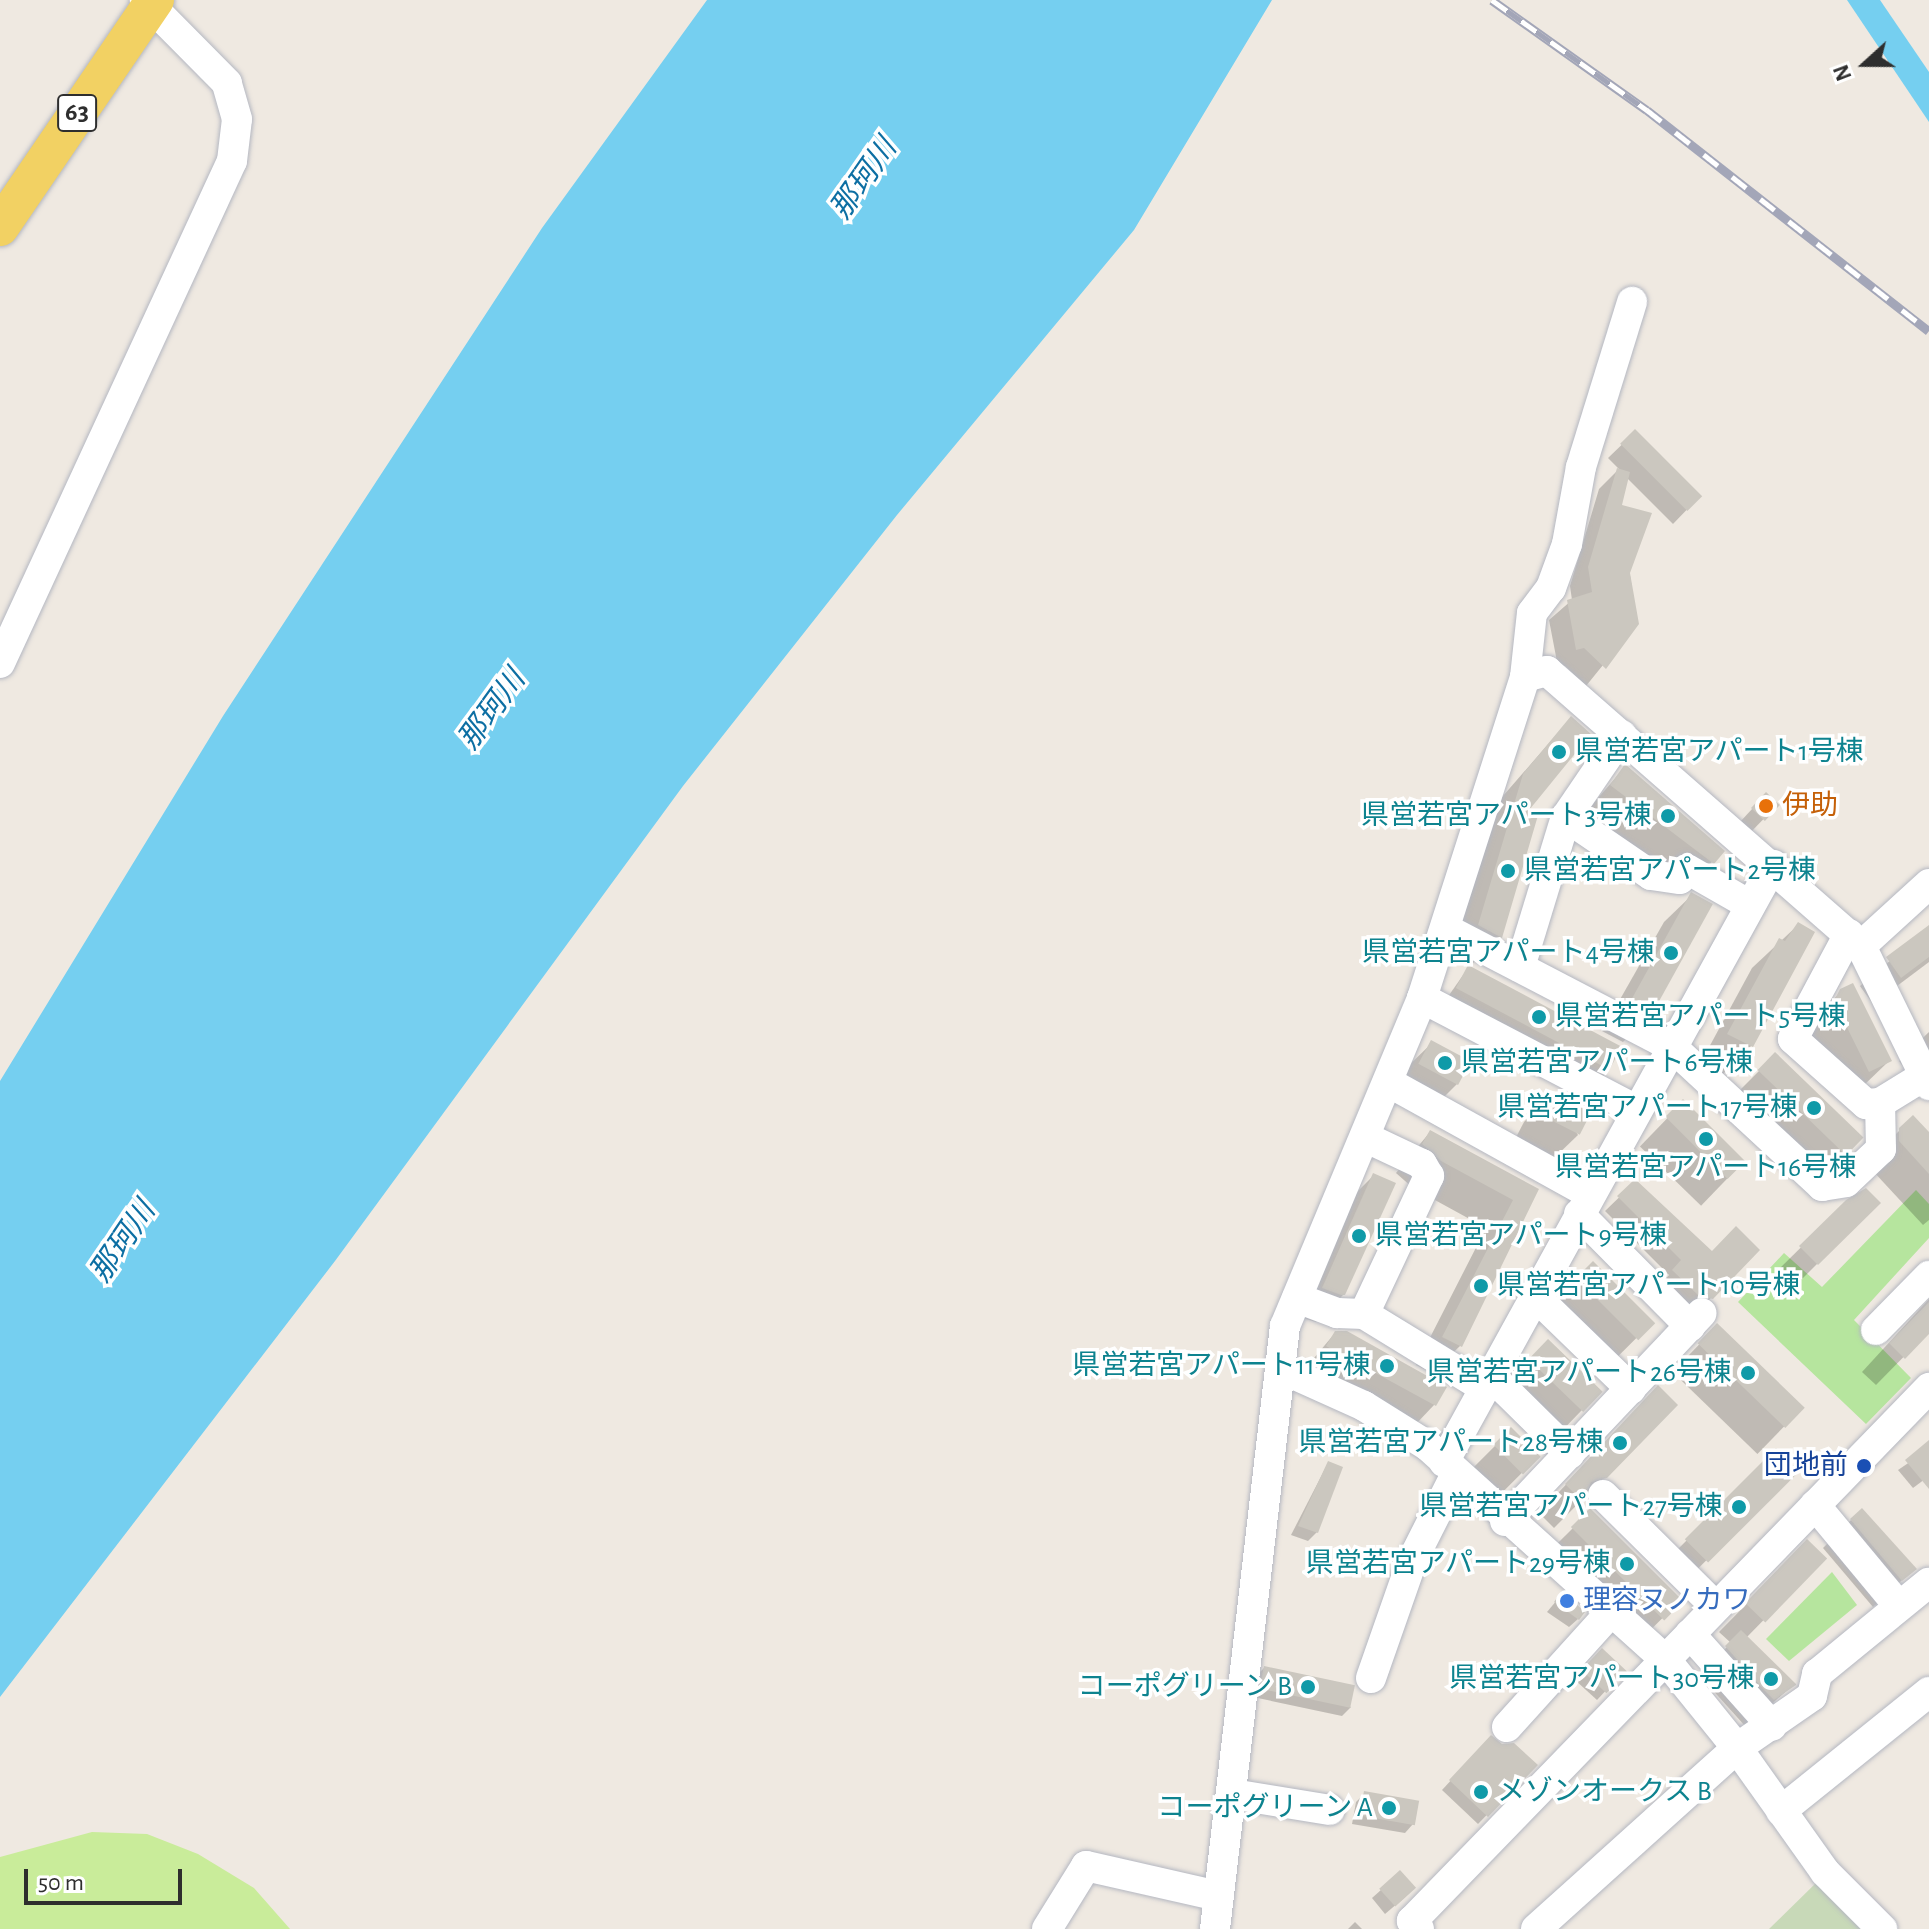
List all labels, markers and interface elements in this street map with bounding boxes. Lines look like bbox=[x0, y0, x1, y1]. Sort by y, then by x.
north arrow bbox=[1825, 24, 1905, 104]
text: N bbox=[1830, 62, 1856, 84]
road number: 63 bbox=[57, 91, 97, 135]
water label: 那珂川 bbox=[823, 132, 905, 226]
water label: 那珂川 bbox=[451, 663, 533, 757]
place label: 県営若宮アパート1号棟 bbox=[1575, 735, 1865, 769]
marker: 県営若宮アパート1号棟 bbox=[1550, 743, 1568, 761]
place label: 伊助 bbox=[1782, 789, 1838, 823]
marker: 伊助 bbox=[1757, 797, 1775, 815]
place label: 県営若宮アパート3号棟 bbox=[1360, 799, 1652, 833]
marker: 県営若宮アパート3号棟 bbox=[1659, 807, 1677, 825]
place label: 県営若宮アパート2号棟 bbox=[1524, 854, 1817, 888]
marker: 県営若宮アパート2号棟 bbox=[1499, 862, 1517, 880]
place label: 県営若宮アパート4号棟 bbox=[1362, 936, 1655, 970]
marker: 県営若宮アパート4号棟 bbox=[1662, 944, 1680, 962]
place label: 県営若宮アパート5号棟 bbox=[1555, 1000, 1847, 1034]
marker: 県営若宮アパート5号棟 bbox=[1530, 1008, 1548, 1026]
place label: 県営若宮アパート6号棟 bbox=[1461, 1046, 1754, 1080]
marker: 県営若宮アパート6号棟 bbox=[1436, 1054, 1454, 1072]
place label: 県営若宮アパート17号棟 bbox=[1497, 1091, 1798, 1125]
marker: 県営若宮アパート17号棟 bbox=[1805, 1099, 1823, 1117]
marker: 県営若宮アパート16号棟 bbox=[1697, 1130, 1715, 1148]
place label: 県営若宮アパート16号棟 bbox=[1555, 1151, 1857, 1185]
water label: 那珂川 bbox=[83, 1195, 163, 1289]
place label: 県営若宮アパート9号棟 bbox=[1375, 1219, 1668, 1253]
marker: 県営若宮アパート9号棟 bbox=[1350, 1227, 1368, 1245]
place label: 県営若宮アパート10号棟 bbox=[1497, 1269, 1801, 1303]
marker: 県営若宮アパート10号棟 bbox=[1472, 1277, 1490, 1295]
place label: 県営若宮アパート11号棟 bbox=[1072, 1349, 1371, 1383]
place label: 県営若宮アパート26号棟 bbox=[1426, 1356, 1732, 1390]
marker: 県営若宮アパート11号棟 bbox=[1378, 1357, 1396, 1375]
marker: 県営若宮アパート26号棟 bbox=[1739, 1364, 1757, 1382]
place label: 県営若宮アパート28号棟 bbox=[1298, 1426, 1604, 1460]
marker: 県営若宮アパート28号棟 bbox=[1611, 1434, 1629, 1452]
place label: 団地前 bbox=[1764, 1449, 1848, 1483]
marker: 団地前 bbox=[1855, 1457, 1873, 1475]
place label: 県営若宮アパート27号棟 bbox=[1419, 1490, 1723, 1524]
marker: 県営若宮アパート27号棟 bbox=[1730, 1498, 1748, 1516]
place label: 県営若宮アパート29号棟 bbox=[1305, 1547, 1611, 1581]
marker: 県営若宮アパート29号棟 bbox=[1618, 1555, 1636, 1573]
place label: 理容ヌノカワ bbox=[1583, 1584, 1751, 1618]
marker: 理容ヌノカワ bbox=[1558, 1592, 1576, 1610]
place label: 県営若宮アパート30号棟 bbox=[1449, 1662, 1755, 1696]
place label: コーポグリーン B bbox=[1076, 1670, 1292, 1704]
marker: 県営若宮アパート30号棟 bbox=[1762, 1670, 1780, 1688]
marker: コーポグリーン B bbox=[1299, 1678, 1317, 1696]
place label: メゾンオークス B bbox=[1497, 1775, 1713, 1809]
marker: メゾンオークス B bbox=[1472, 1783, 1490, 1801]
place label: コーポグリーン A bbox=[1156, 1791, 1373, 1825]
marker: コーポグリーン A bbox=[1380, 1799, 1398, 1817]
scale bar bbox=[28, 1853, 186, 1903]
text: 50 m bbox=[38, 1871, 84, 1895]

